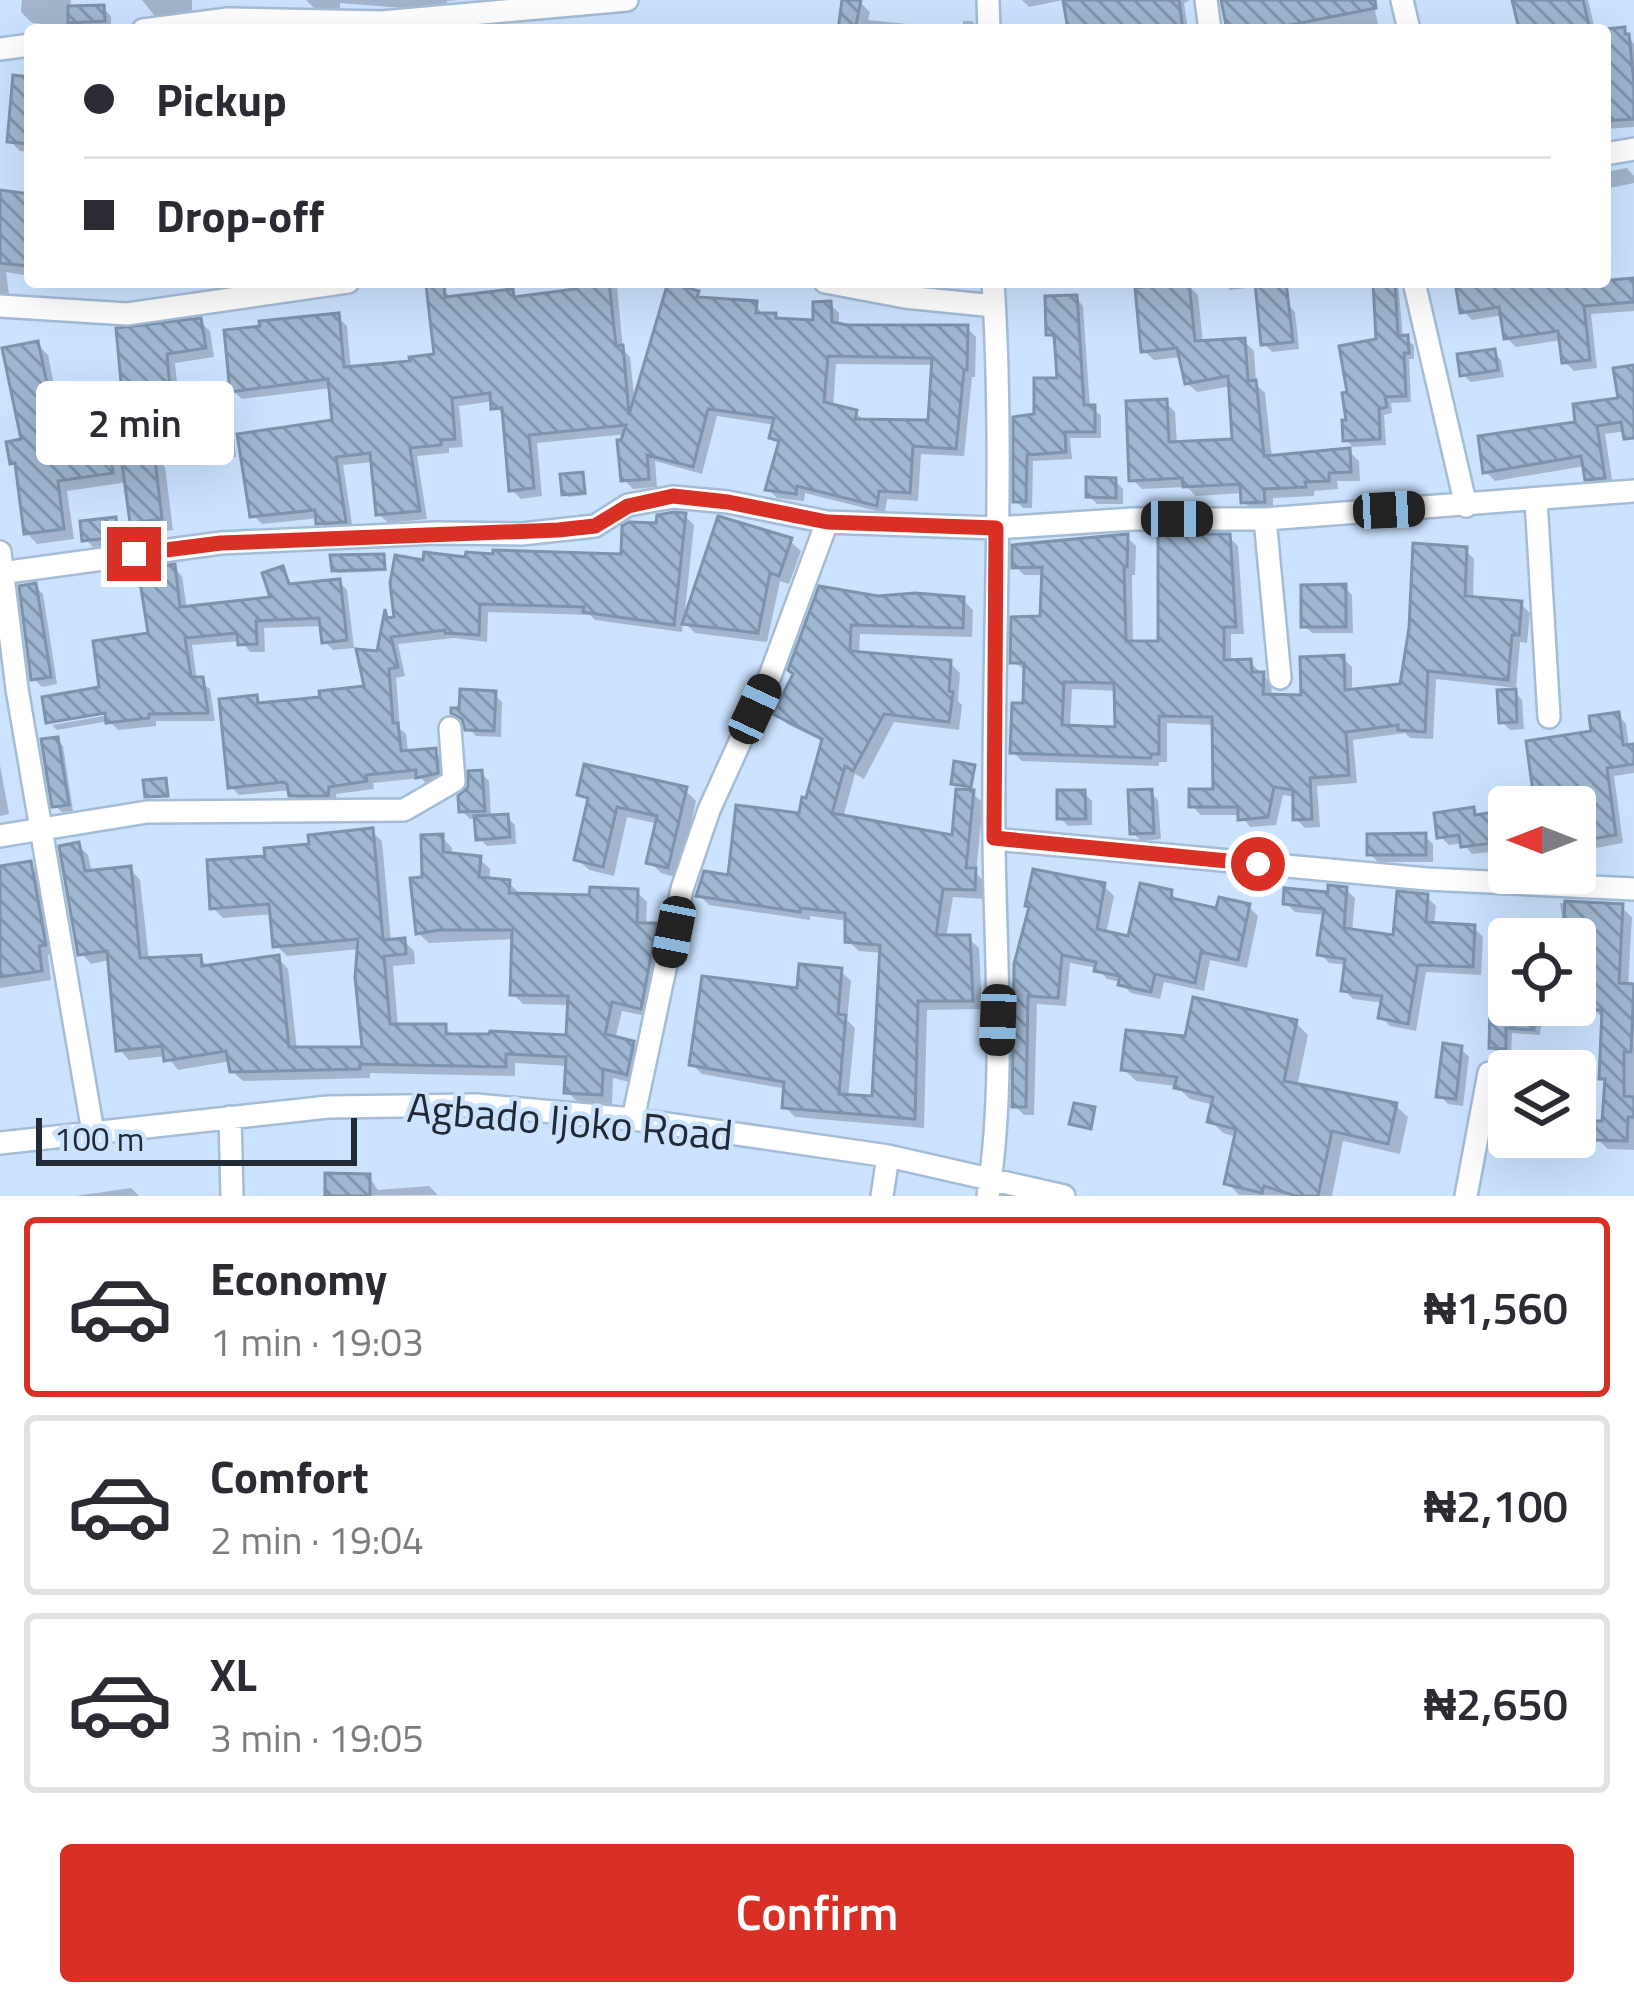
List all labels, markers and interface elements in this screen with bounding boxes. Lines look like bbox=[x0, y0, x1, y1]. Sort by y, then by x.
text: Pickup bbox=[156, 65, 287, 133]
text: Drop-off bbox=[156, 181, 324, 249]
callout: 2 min bbox=[35, 380, 233, 464]
text: 2 min bbox=[88, 393, 182, 452]
car bbox=[1352, 490, 1426, 530]
car bbox=[1141, 501, 1213, 537]
route end bbox=[107, 527, 161, 581]
car bbox=[723, 669, 787, 749]
north arrow bbox=[1488, 786, 1596, 894]
map controls bbox=[1488, 786, 1596, 1158]
route start bbox=[1231, 837, 1285, 891]
car bbox=[649, 893, 699, 971]
button: locate bbox=[1488, 918, 1596, 1026]
car bbox=[979, 983, 1017, 1057]
button: layers bbox=[1488, 1050, 1596, 1158]
street label: Agbado Ijoko Road bbox=[405, 1074, 736, 1166]
scale bar bbox=[36, 1112, 357, 1165]
text: 100 m bbox=[54, 1114, 144, 1164]
text: Economy bbox=[210, 1244, 387, 1312]
icon: car bbox=[66, 1253, 174, 1361]
text: ₦1,560 bbox=[1424, 1273, 1568, 1341]
text: 1 min · 19:03 bbox=[210, 1312, 424, 1371]
text: Comfort bbox=[210, 1442, 369, 1510]
icon: car bbox=[66, 1451, 174, 1559]
text: ₦2,100 bbox=[1424, 1471, 1568, 1539]
text: 2 min · 19:04 bbox=[210, 1510, 424, 1569]
text: XL bbox=[210, 1640, 257, 1708]
icon: car bbox=[66, 1649, 174, 1757]
text: ₦2,650 bbox=[1424, 1669, 1568, 1737]
text: 3 min · 19:05 bbox=[210, 1708, 424, 1767]
button: Confirm bbox=[60, 1844, 1574, 1982]

